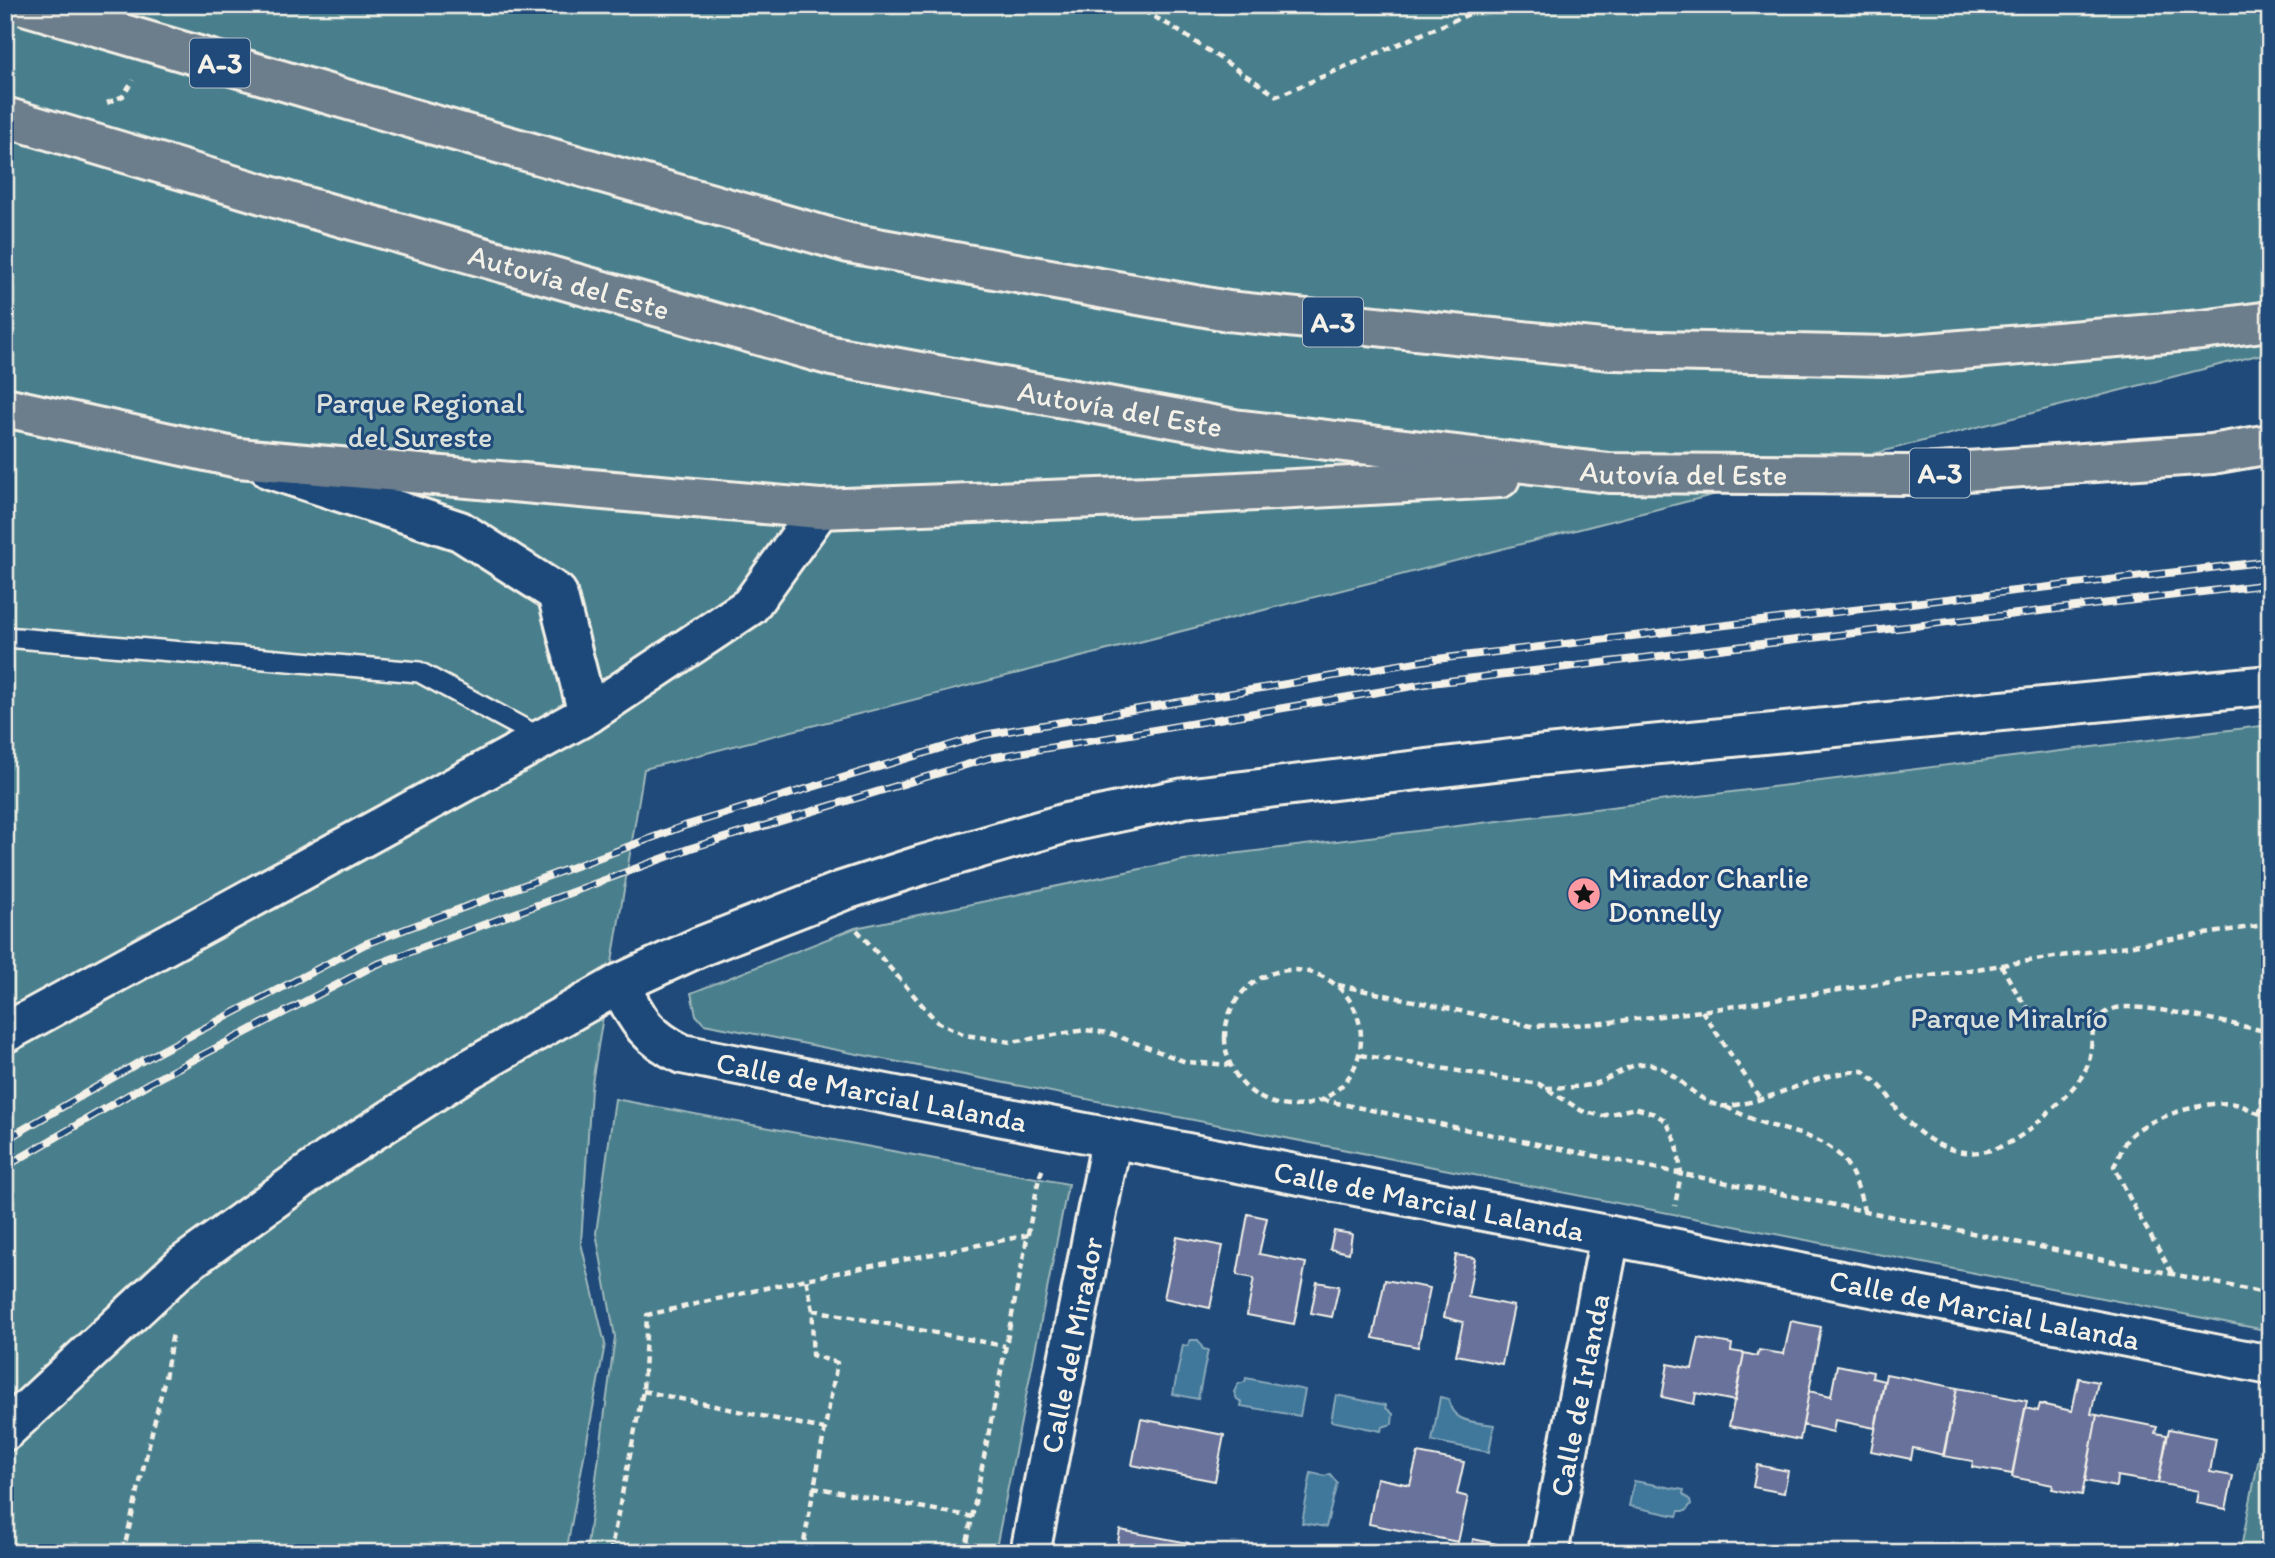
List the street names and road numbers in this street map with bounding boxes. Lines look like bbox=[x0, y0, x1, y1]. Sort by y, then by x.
road number: A-3 bbox=[190, 38, 250, 88]
street label: Autovía del Este bbox=[464, 235, 674, 328]
road number: A-3 bbox=[1303, 298, 1363, 346]
street label: Autovía del Este bbox=[1015, 372, 1225, 445]
road number: A-3 bbox=[1910, 448, 1970, 498]
street label: Autovía del Este bbox=[1578, 451, 1787, 493]
street label: Calle de Marcial Lalanda bbox=[713, 1043, 1031, 1140]
street label: Calle de Marcial Lalanda bbox=[1271, 1152, 1588, 1249]
street label: Calle del Mirador bbox=[1032, 1233, 1110, 1456]
street label: Calle de Marcial Lalanda bbox=[1826, 1261, 2144, 1358]
street label: Calle de Irlanda bbox=[1541, 1290, 1617, 1500]

